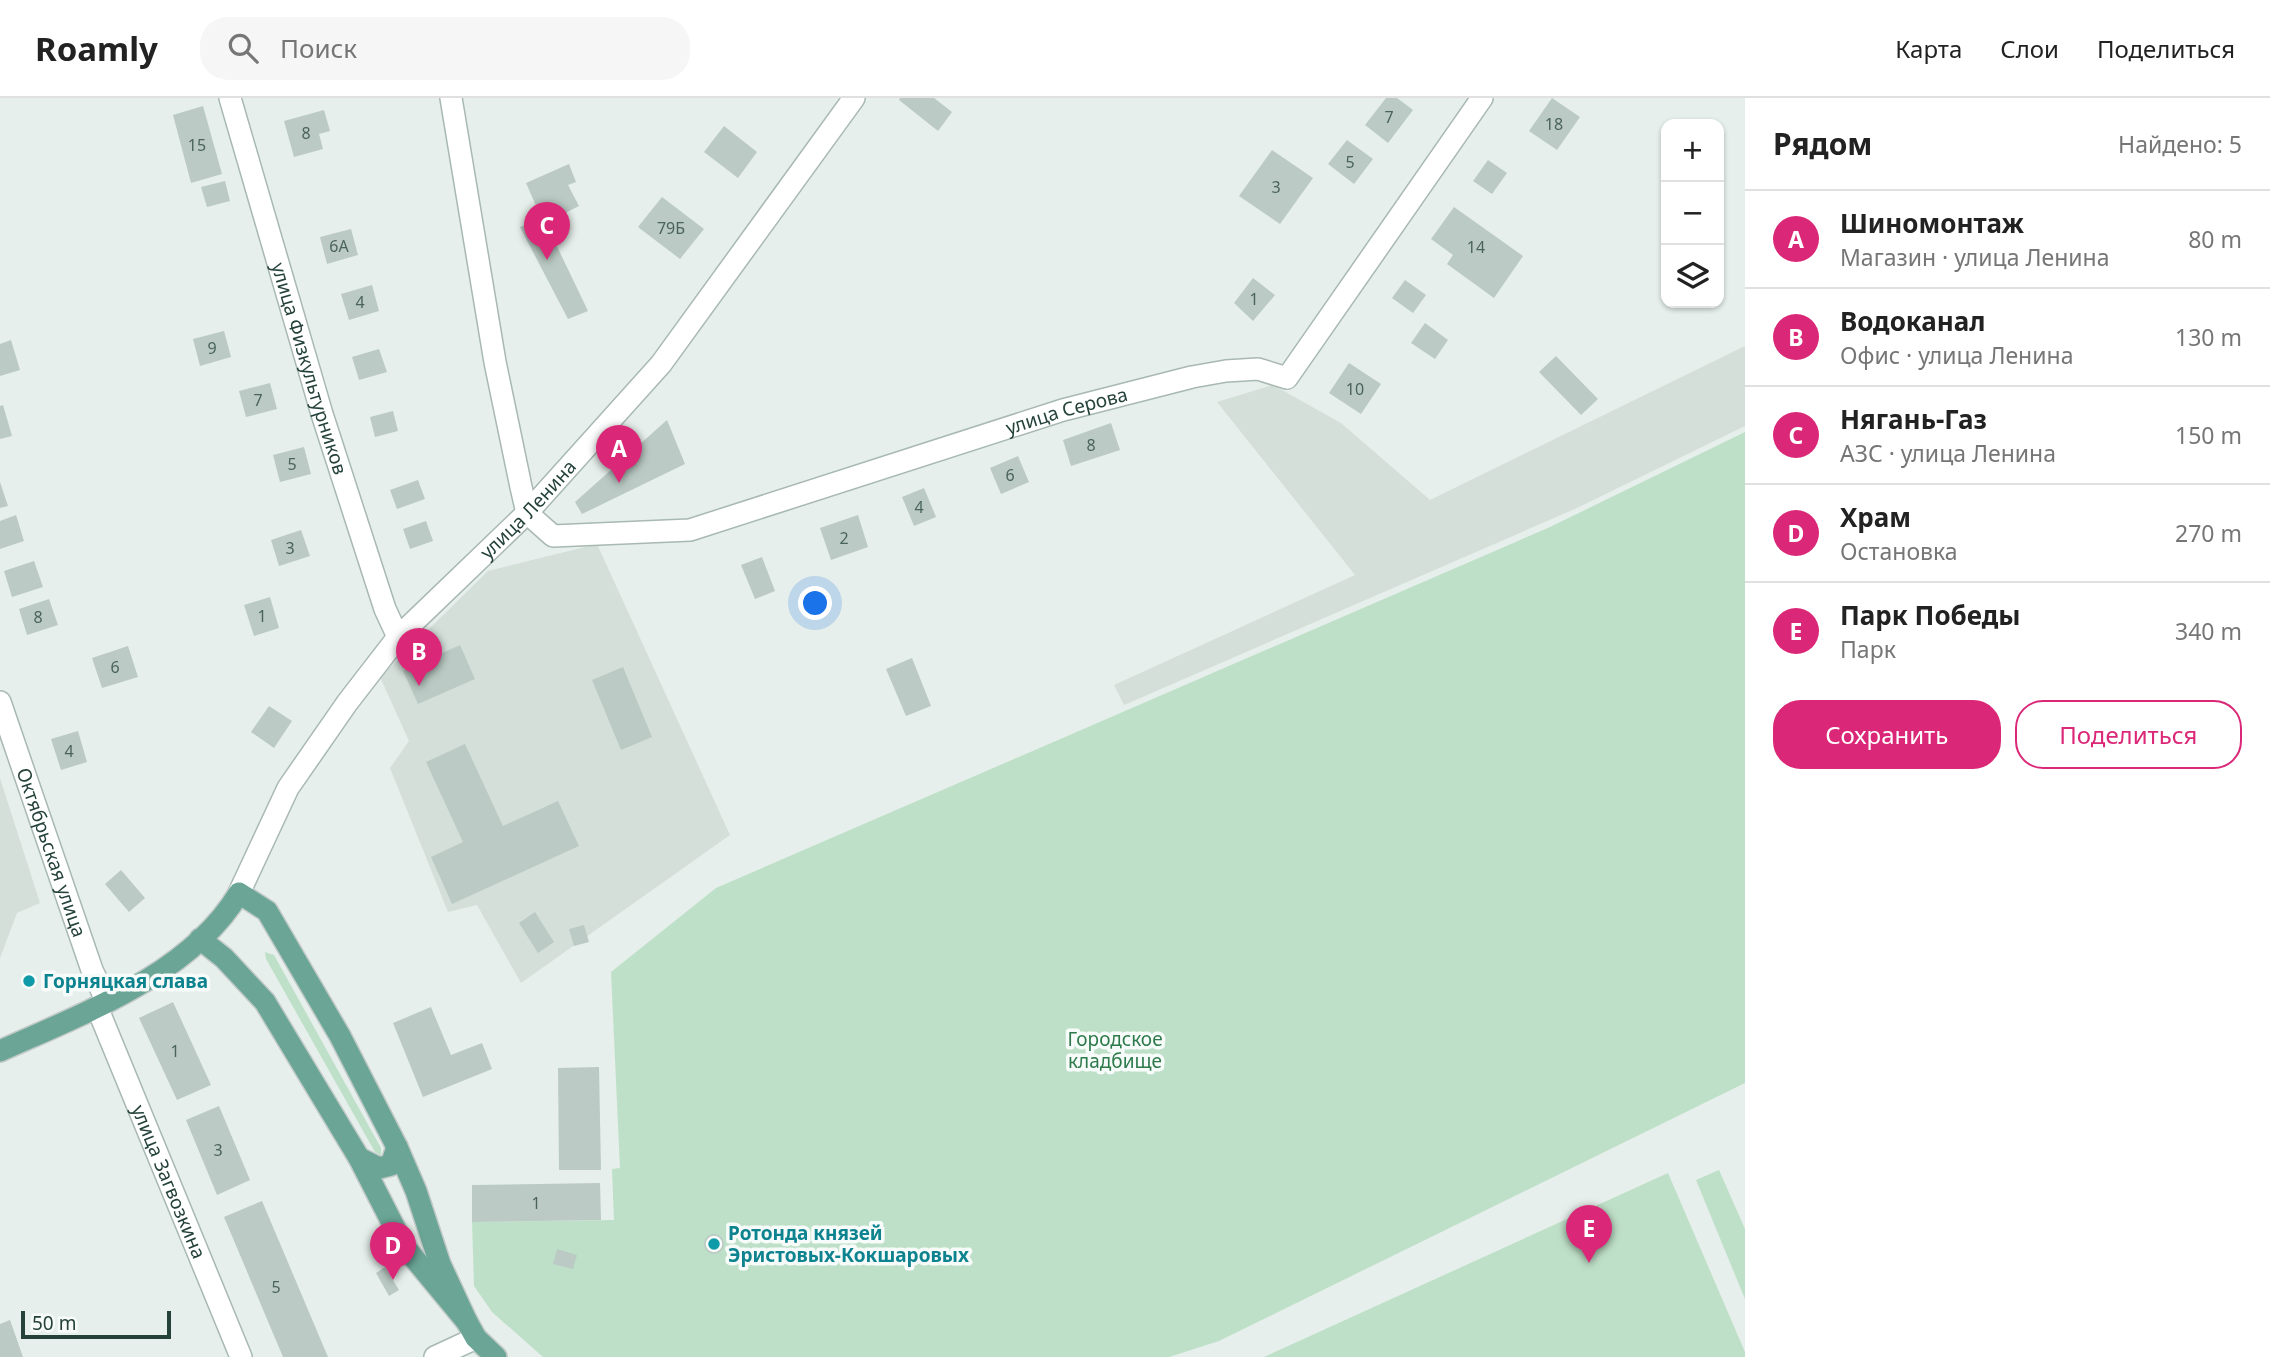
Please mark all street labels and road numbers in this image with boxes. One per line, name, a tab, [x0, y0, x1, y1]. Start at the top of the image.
street label: улица Физкультурников	[266, 260, 354, 478]
street label: улица Серова	[1002, 381, 1130, 441]
street label: улица Ленина	[474, 454, 582, 565]
street label: Октябрьская улица	[11, 764, 93, 940]
street label: улица Загвозкина	[126, 1101, 212, 1263]

